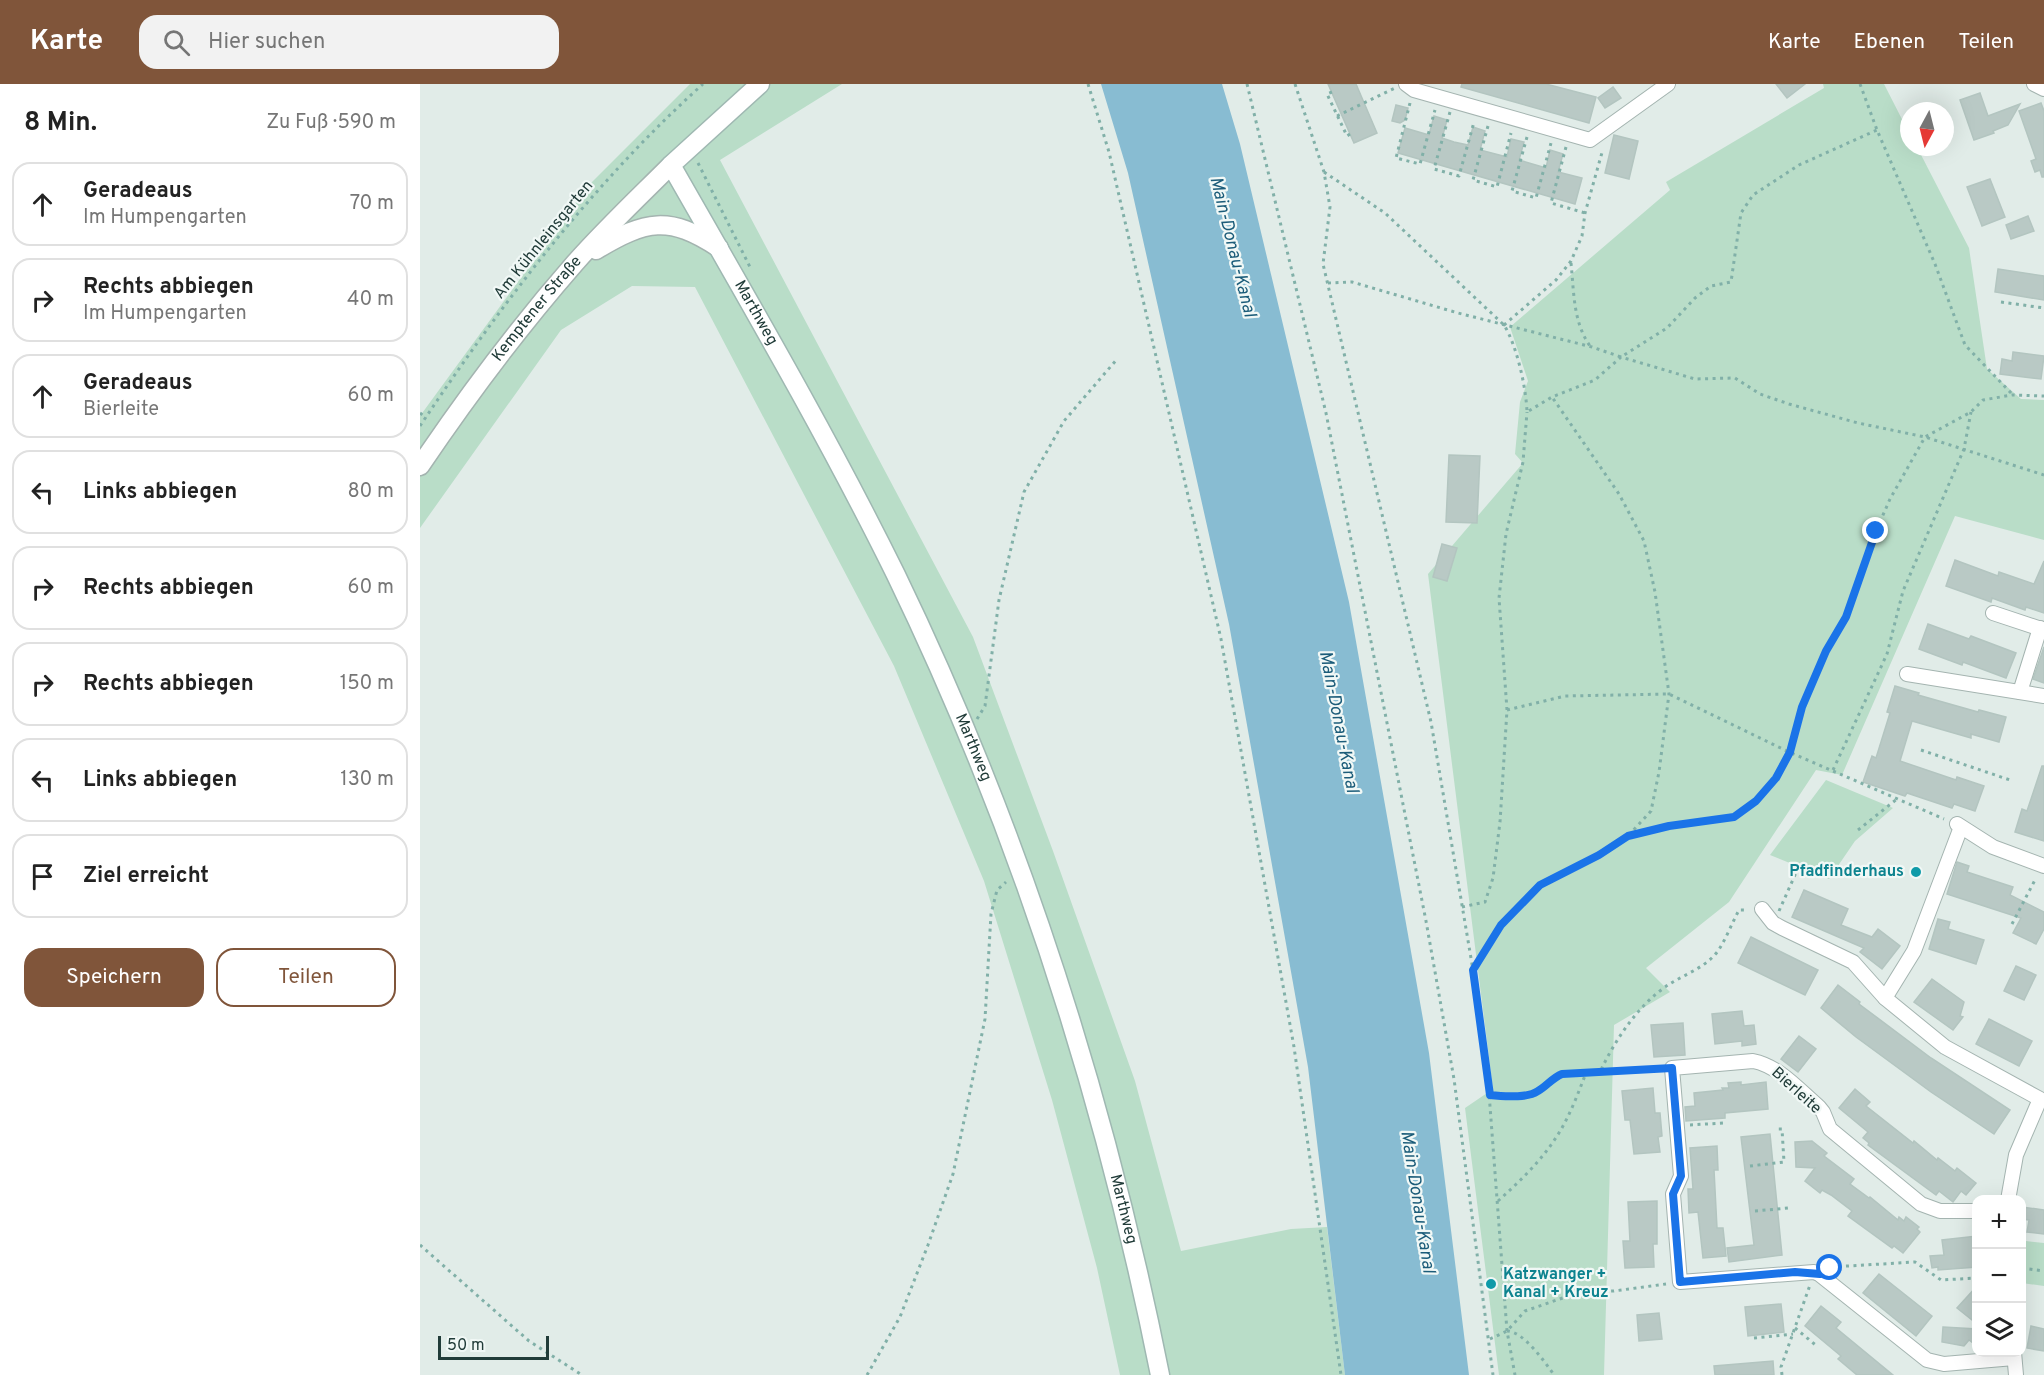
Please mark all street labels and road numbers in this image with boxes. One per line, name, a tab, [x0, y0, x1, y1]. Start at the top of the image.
street label: Am Kühnleinsgarten	[490, 177, 598, 303]
street label: Kemptener Straße	[488, 252, 586, 366]
street label: Marthweg	[729, 277, 782, 349]
street label: Marthweg	[950, 711, 996, 784]
street label: Bierleite	[1767, 1063, 1825, 1119]
street label: Marthweg	[1105, 1172, 1141, 1246]

